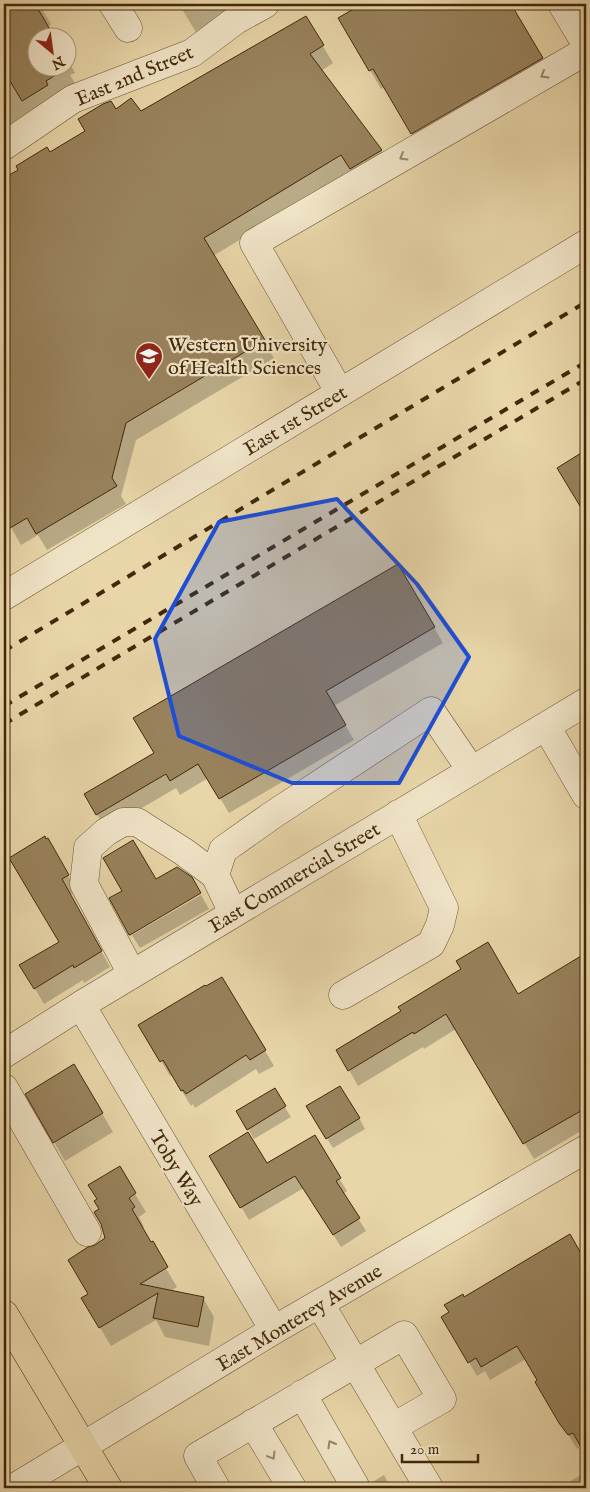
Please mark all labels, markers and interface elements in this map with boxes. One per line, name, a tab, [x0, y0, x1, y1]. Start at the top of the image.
north arrow	[28, 28, 78, 78]
street label: East 2nd Street	[72, 40, 197, 112]
text: N	[48, 51, 68, 73]
one-way arrow	[540, 69, 549, 79]
one-way arrow	[400, 150, 409, 160]
place label: Western University of Health Sciences	[168, 333, 327, 381]
school or university icon: Western University of Health Sciences	[134, 341, 164, 380]
street label: East 1st Street	[240, 381, 352, 462]
street label: East Commercial Street	[205, 817, 385, 939]
street label: Toby Way	[143, 1126, 208, 1212]
street label: East Monterey Avenue	[213, 1259, 387, 1378]
scale bar	[402, 1432, 479, 1464]
one-way arrow	[327, 1440, 337, 1449]
text: 20 m	[410, 1440, 440, 1459]
one-way arrow	[266, 1450, 276, 1459]

